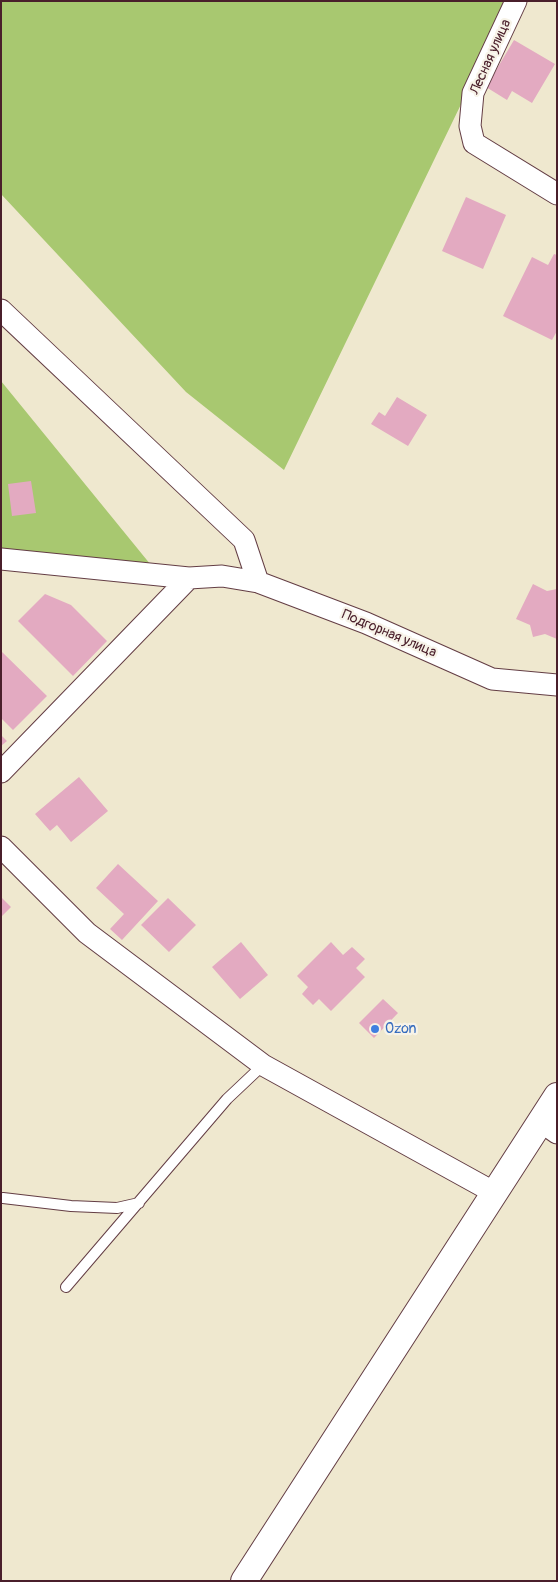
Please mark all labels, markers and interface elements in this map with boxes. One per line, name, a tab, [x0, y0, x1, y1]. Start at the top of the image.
street label: Лесная улица	[467, 17, 515, 97]
street label: Подгорная улица	[339, 606, 439, 662]
place label: Ozon	[385, 1021, 416, 1037]
marker: Ozon	[369, 1023, 381, 1035]

